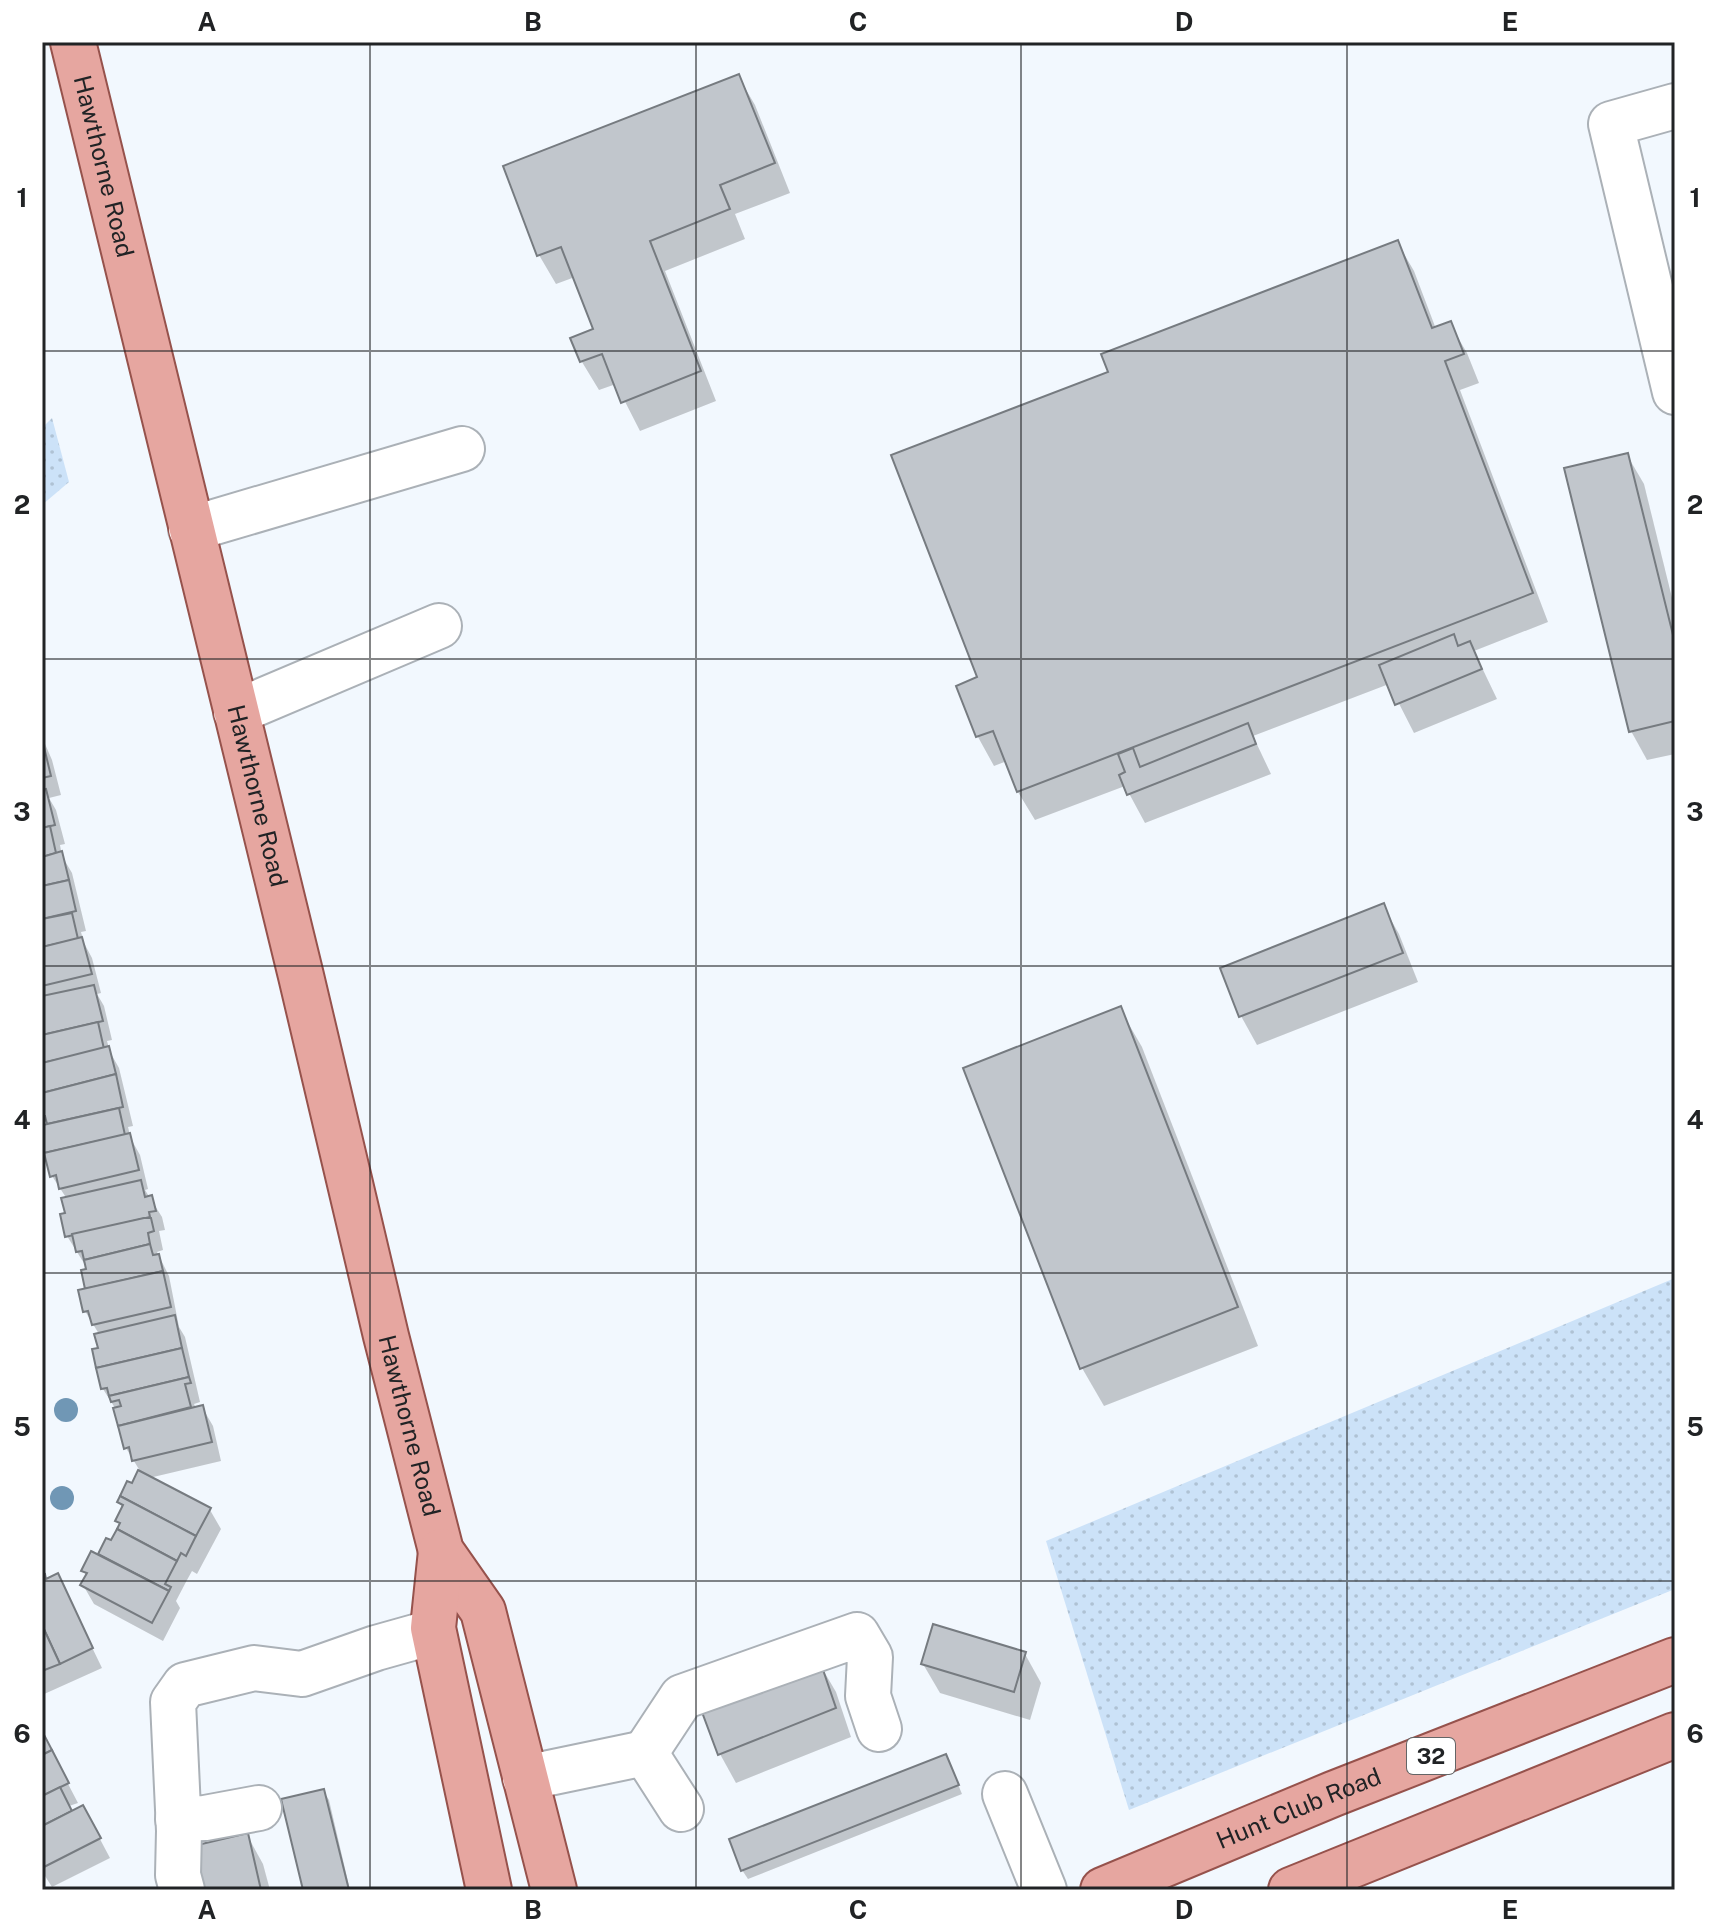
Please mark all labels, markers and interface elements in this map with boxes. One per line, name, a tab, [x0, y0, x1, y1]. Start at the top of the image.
text: A	[198, 6, 217, 37]
text: B	[524, 6, 542, 37]
text: C	[849, 6, 867, 37]
text: D	[1175, 6, 1193, 37]
text: E	[1502, 6, 1518, 37]
street label: Hawthorne Road	[69, 72, 140, 260]
text: 1	[16, 182, 28, 213]
text: 1	[1689, 182, 1701, 213]
text: 2	[14, 489, 30, 520]
text: 2	[1687, 489, 1703, 520]
street label: Hawthorne Road	[222, 702, 294, 889]
text: 3	[13, 796, 31, 827]
text: 3	[1686, 796, 1704, 827]
text: 4	[13, 1104, 31, 1135]
text: 4	[1686, 1104, 1704, 1135]
street label: Hawthorne Road	[373, 1332, 447, 1519]
text: 5	[13, 1411, 31, 1442]
text: 5	[1686, 1411, 1704, 1442]
text: 6	[13, 1718, 31, 1749]
text: 6	[1686, 1718, 1704, 1749]
road number: 32	[1407, 1738, 1455, 1774]
street label: Hunt Club Road	[1212, 1762, 1385, 1854]
text: A	[198, 1894, 217, 1925]
text: B	[524, 1894, 542, 1925]
text: C	[849, 1894, 867, 1925]
text: D	[1175, 1894, 1193, 1925]
text: E	[1502, 1894, 1518, 1925]

